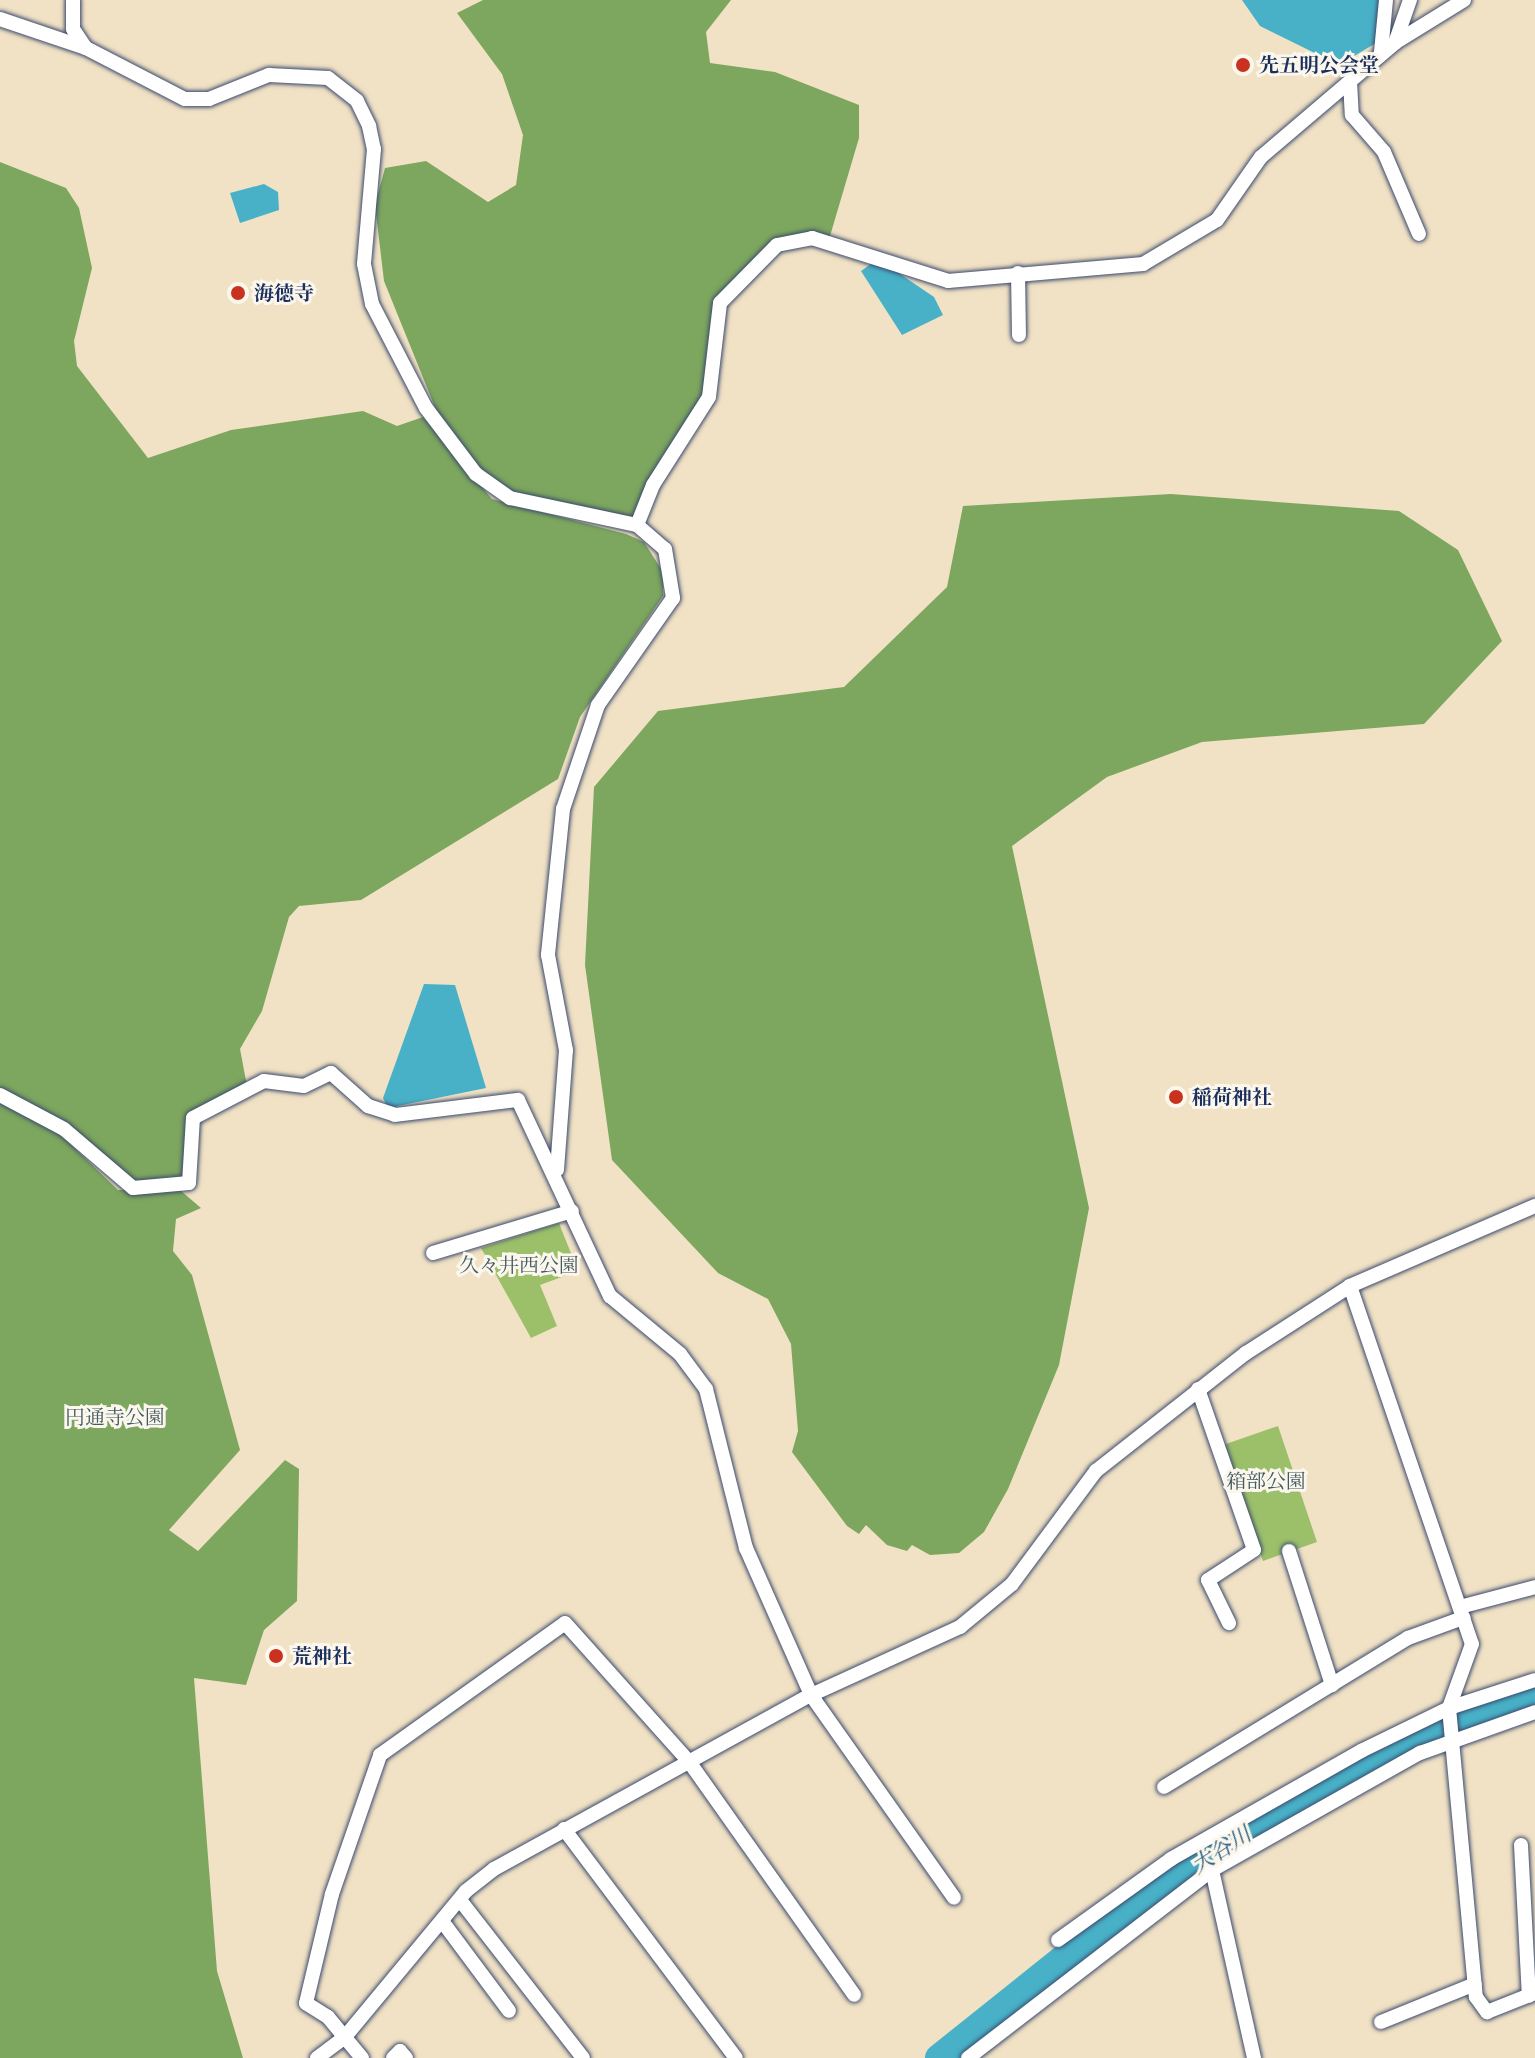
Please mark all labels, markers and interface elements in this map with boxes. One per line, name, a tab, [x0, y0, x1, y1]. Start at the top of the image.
place label: 先五明公会堂	[1259, 53, 1379, 77]
marker: 先五明公会堂	[1234, 56, 1252, 74]
place label: 海徳寺	[254, 281, 314, 305]
marker: 海徳寺	[229, 284, 247, 302]
place label: 稲荷神社	[1192, 1085, 1272, 1109]
marker: 稲荷神社	[1167, 1088, 1185, 1106]
park label: 久々井西公園	[459, 1253, 579, 1277]
park label: 円通寺公園	[65, 1405, 165, 1429]
park label: 箱部公園	[1226, 1469, 1306, 1493]
place label: 荒神社	[292, 1644, 352, 1668]
marker: 荒神社	[267, 1647, 285, 1665]
water label: 大谷川	[1186, 1821, 1256, 1879]

